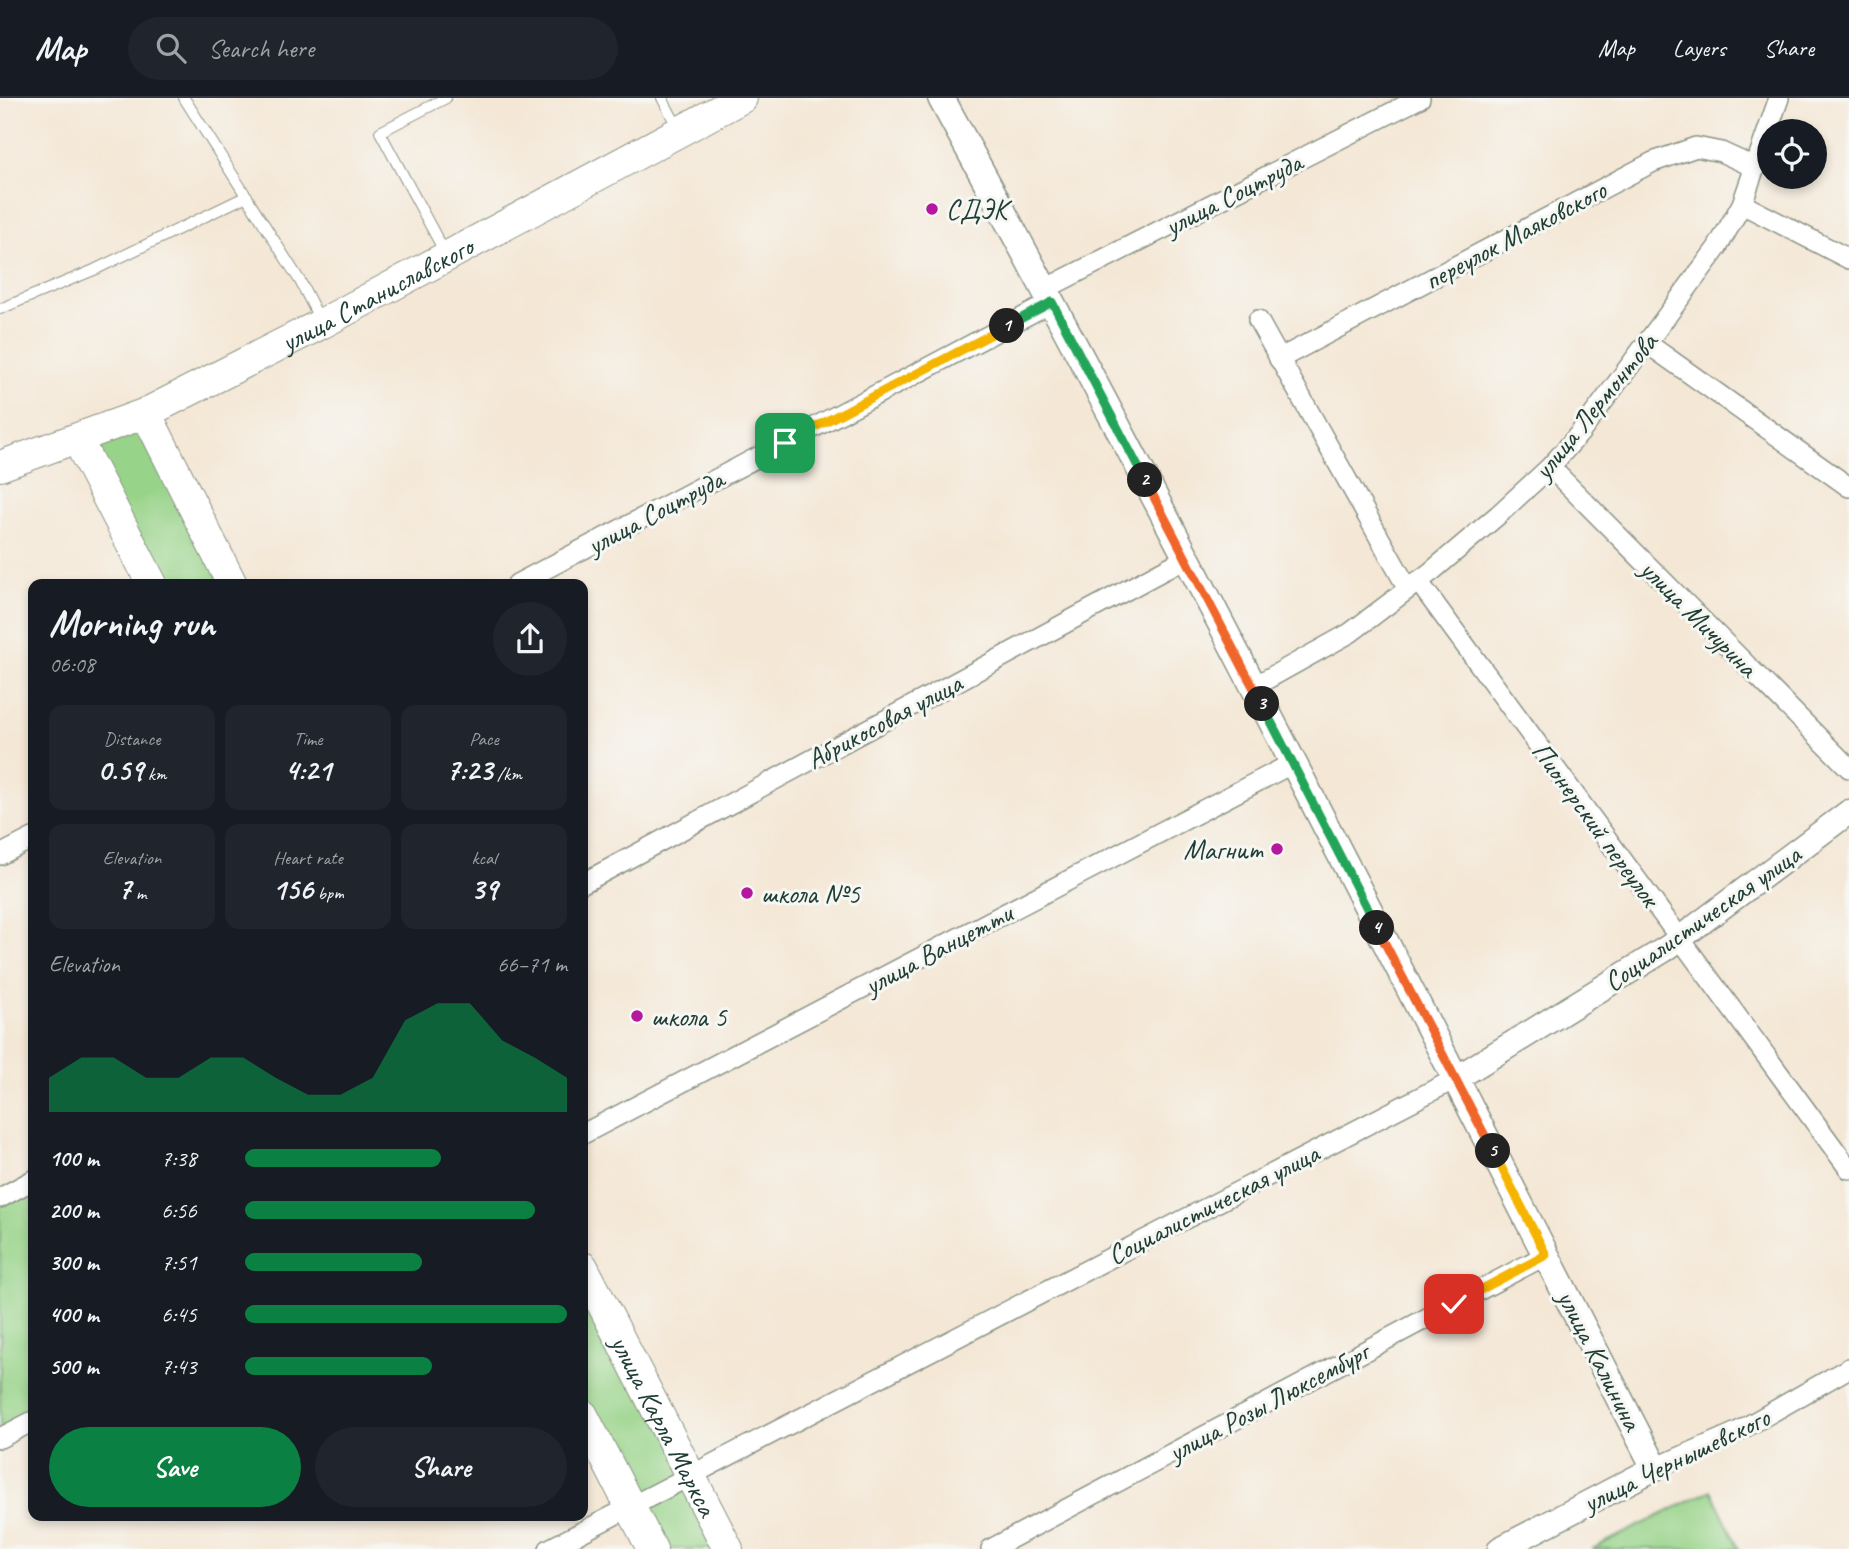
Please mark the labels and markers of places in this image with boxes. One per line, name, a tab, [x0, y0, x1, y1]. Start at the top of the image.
place label: СДЭК	[946, 192, 1013, 227]
marker: СДЭК	[924, 201, 940, 217]
pin: 1	[990, 308, 1024, 344]
pin	[755, 413, 815, 473]
pin: 2	[1128, 462, 1162, 498]
pin: 3	[1244, 686, 1280, 722]
place label: Магнит	[1183, 832, 1264, 867]
marker: Магнит	[1269, 841, 1285, 857]
place label: школа №5	[761, 876, 861, 911]
marker: школа №5	[739, 885, 755, 901]
pin: 4	[1360, 910, 1394, 946]
place label: школа 5	[651, 999, 728, 1034]
marker: школа 5	[629, 1008, 645, 1024]
pin: 5	[1476, 1134, 1510, 1168]
pin	[1424, 1274, 1484, 1334]

